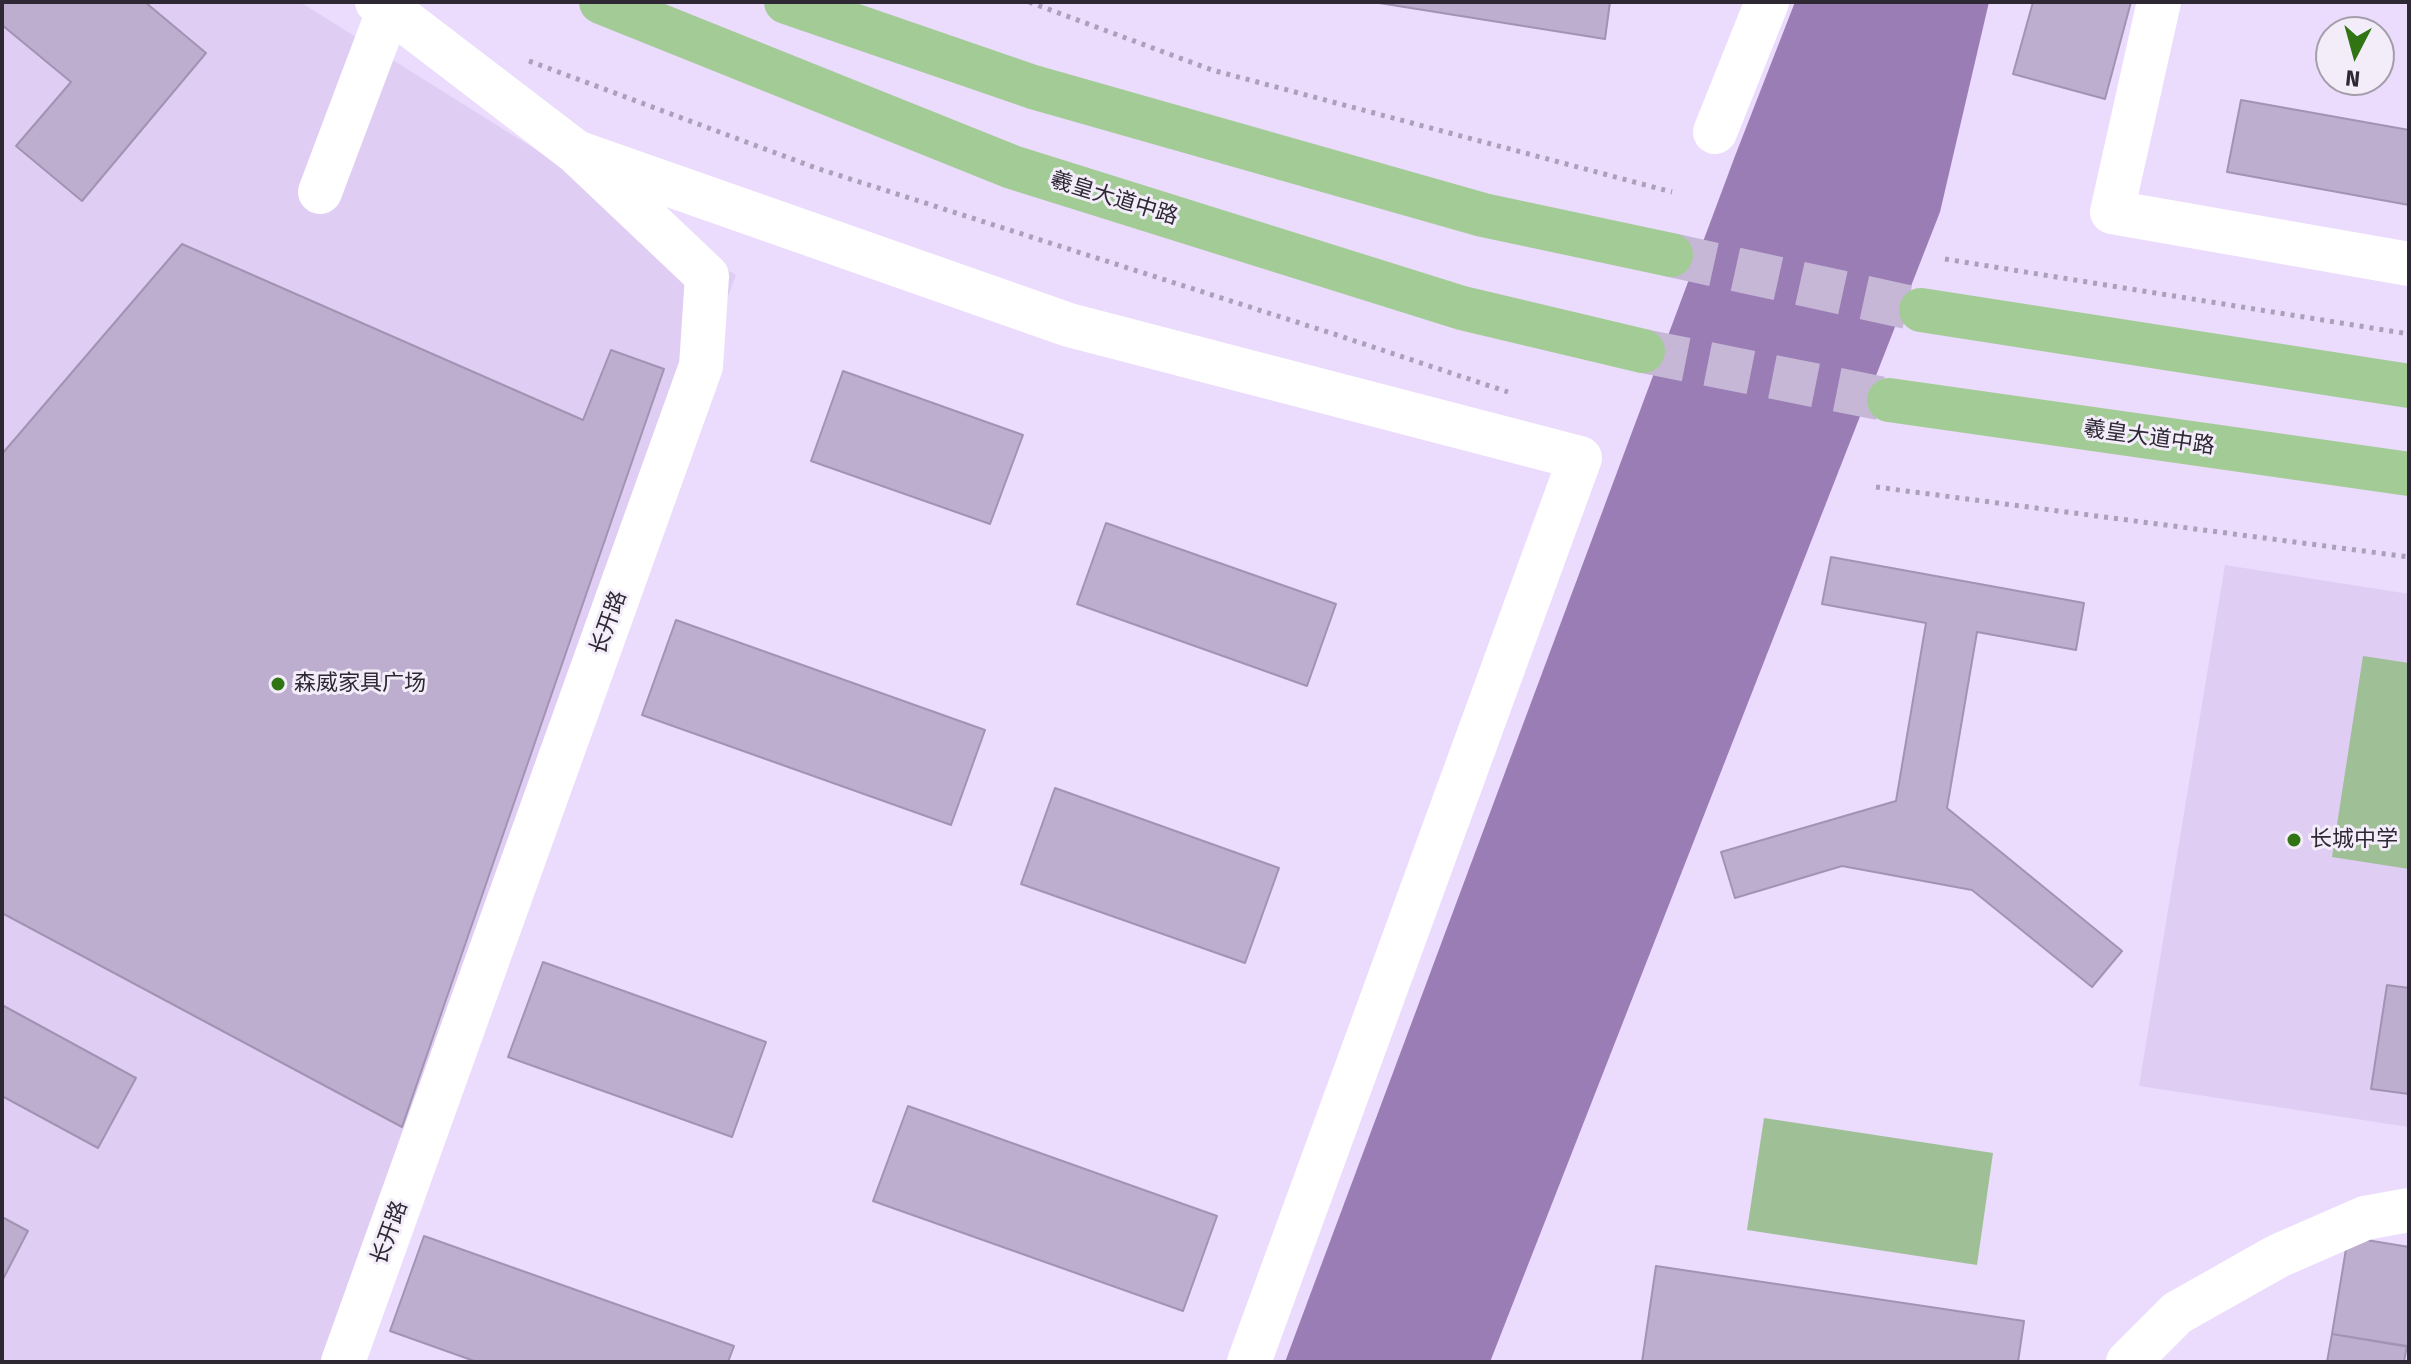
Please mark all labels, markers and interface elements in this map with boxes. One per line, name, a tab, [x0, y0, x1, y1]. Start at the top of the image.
north arrow	[2315, 16, 2395, 96]
text: N	[2344, 64, 2361, 93]
street label: 羲皇大道中路	[1047, 167, 1181, 231]
street label: 羲皇大道中路	[2082, 416, 2216, 460]
street label: 长开路	[585, 587, 633, 659]
place label: 森威家具广场	[294, 671, 426, 697]
marker: 森威家具广场	[269, 675, 287, 693]
place label: 长城中学	[2310, 827, 2398, 853]
marker: 长城中学	[2285, 831, 2303, 849]
street label: 长开路	[366, 1197, 414, 1269]

